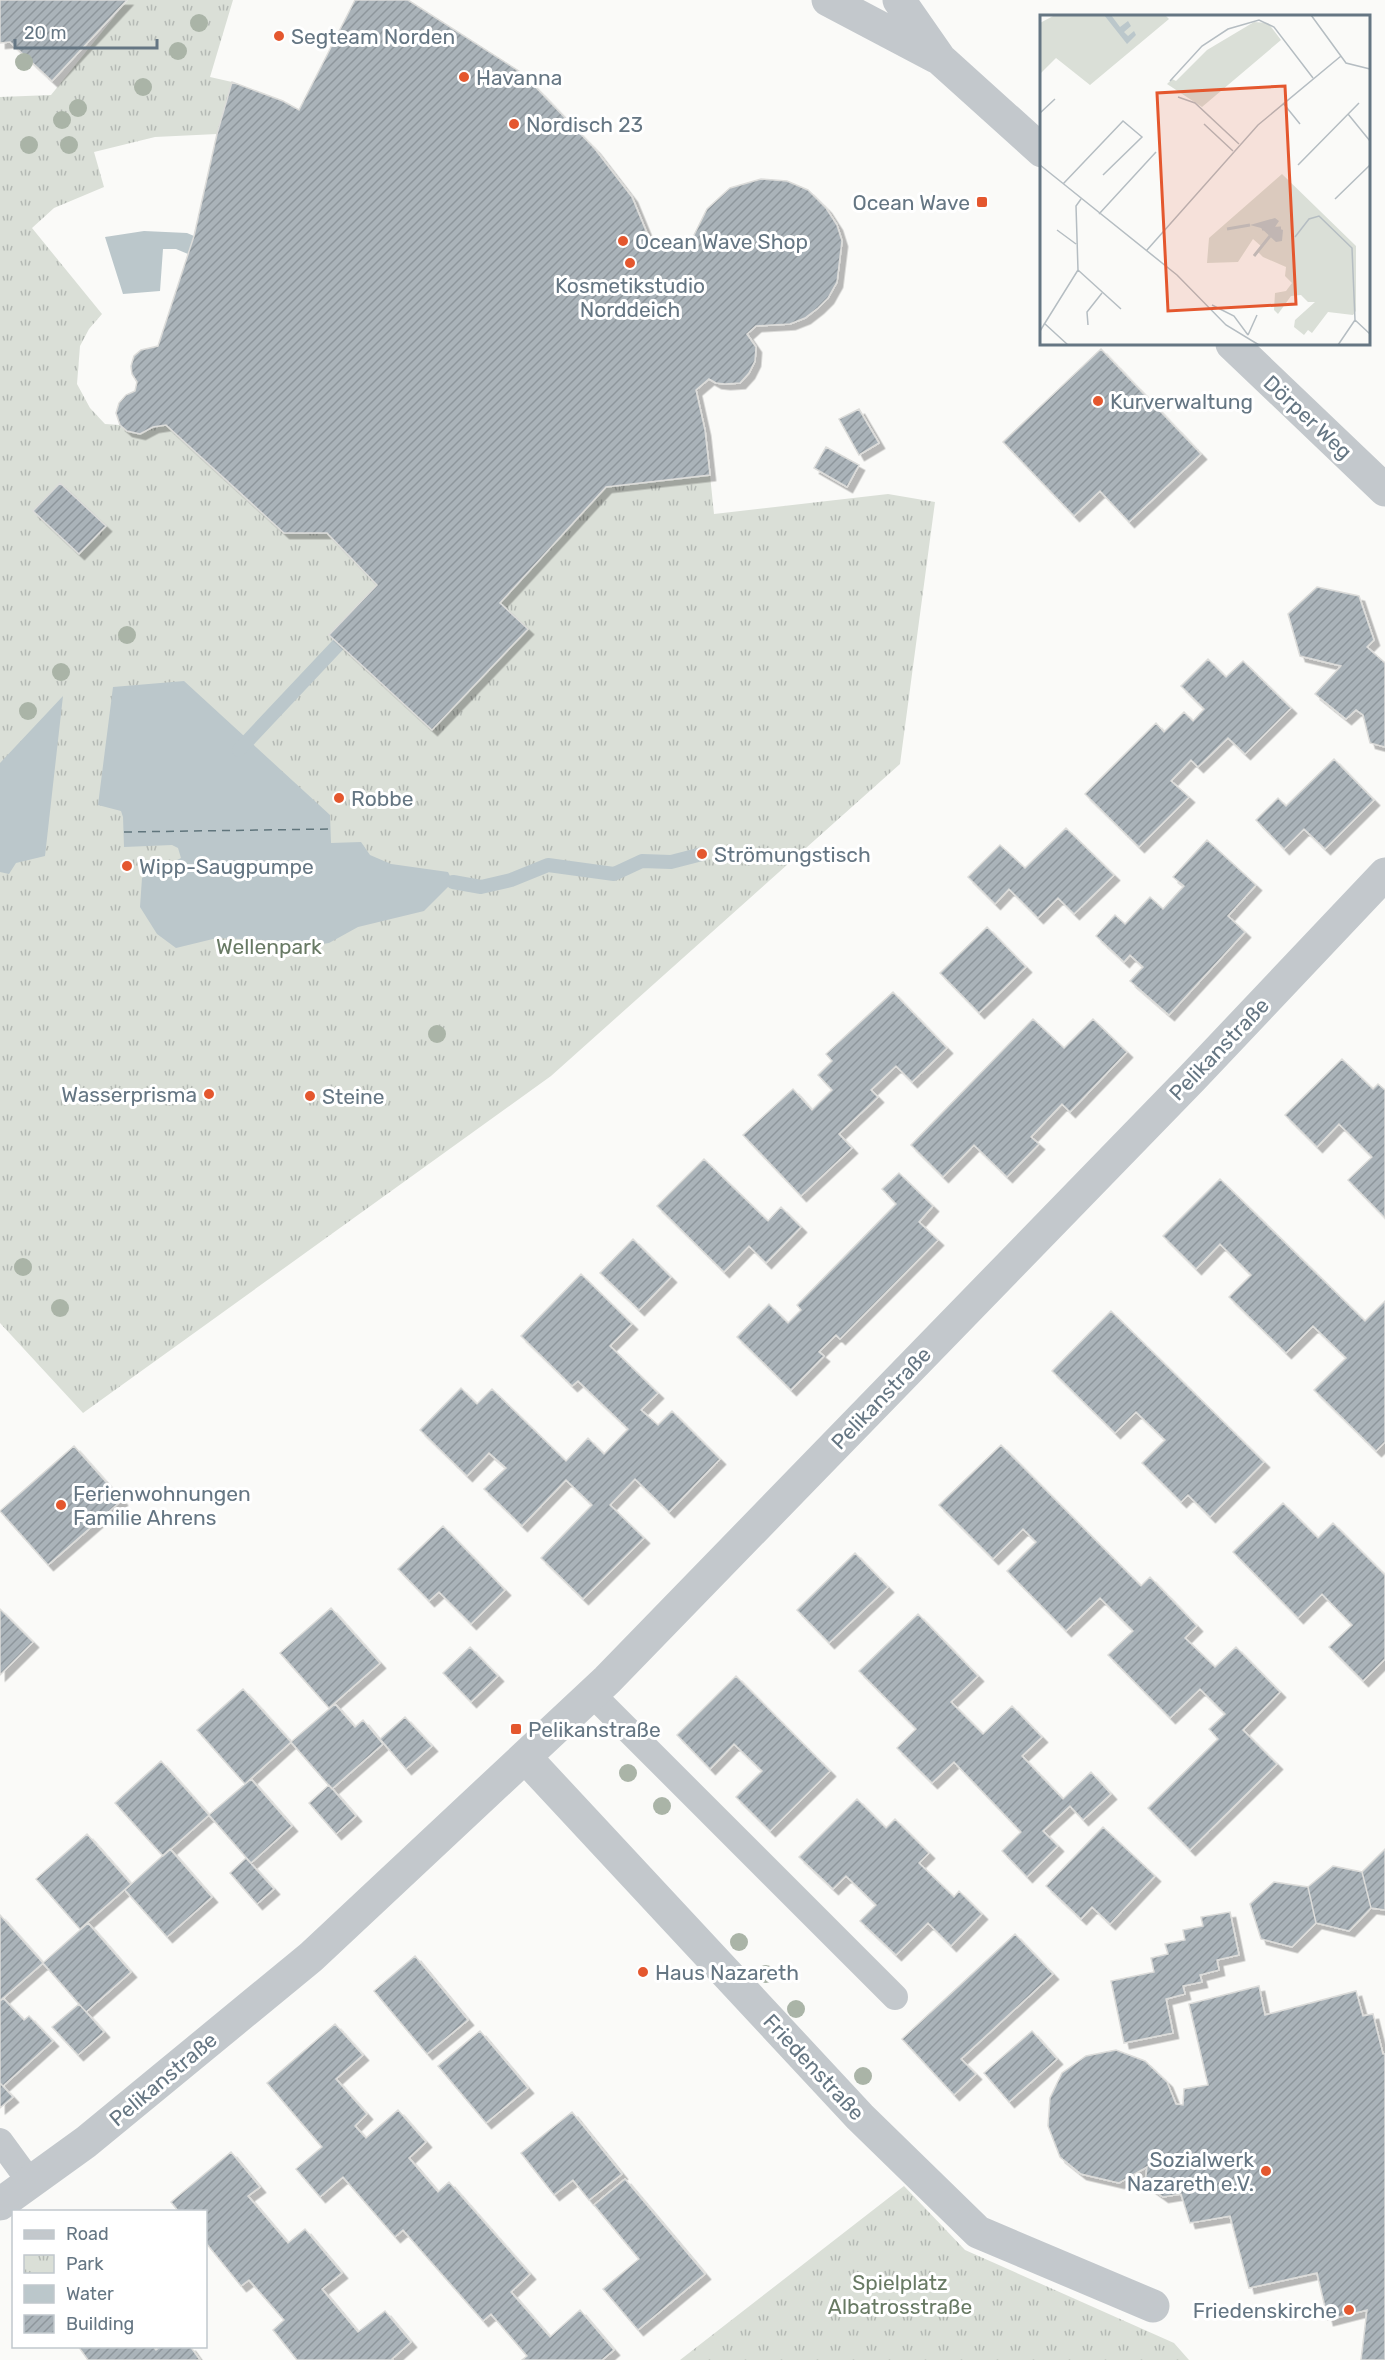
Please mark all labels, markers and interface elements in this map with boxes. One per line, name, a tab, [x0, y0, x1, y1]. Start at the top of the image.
scale bar	[15, 12, 158, 50]
inset map	[1040, 15, 1370, 345]
text: 20 m	[24, 22, 66, 44]
place label: Segteam Norden	[291, 24, 455, 49]
marker: Segteam Norden	[272, 29, 286, 43]
place label: Havanna	[476, 65, 562, 90]
marker: Havanna	[457, 70, 471, 84]
place label: Nordisch 23	[526, 112, 643, 137]
marker: Nordisch 23	[507, 117, 521, 131]
place label: Ocean Wave	[853, 190, 970, 215]
marker: Ocean Wave	[975, 195, 989, 209]
place label: Ocean Wave Shop	[635, 229, 808, 254]
marker: Ocean Wave Shop	[616, 234, 630, 248]
marker: Kosmetikstudio Norddeich	[623, 256, 637, 270]
place label: Kosmetikstudio Norddeich	[555, 273, 705, 322]
street label: Dörper Weg	[1259, 370, 1357, 464]
place label: Kurverwaltung	[1110, 389, 1253, 414]
marker: Kurverwaltung	[1091, 394, 1105, 408]
place label: Robbe	[351, 786, 413, 811]
marker: Robbe	[332, 791, 346, 805]
place label: Strömungstisch	[714, 842, 871, 867]
marker: Strömungstisch	[695, 847, 709, 861]
place label: Wipp-Saugpumpe	[139, 854, 314, 879]
marker: Wipp-Saugpumpe	[120, 859, 134, 873]
park label: Wellenpark	[216, 934, 322, 959]
street label: Pelikanstraße	[1164, 993, 1274, 1105]
place label: Wasserprisma	[61, 1082, 197, 1107]
place label: Steine	[322, 1084, 385, 1109]
marker: Wasserprisma	[202, 1087, 216, 1101]
marker: Steine	[303, 1089, 317, 1103]
street label: Pelikanstraße	[826, 1342, 936, 1454]
place label: Ferienwohnungen Familie Ahrens	[73, 1481, 251, 1530]
marker: Ferienwohnungen Familie Ahrens	[54, 1498, 68, 1512]
place label: Pelikanstraße	[528, 1717, 661, 1742]
marker: Pelikanstraße	[509, 1722, 523, 1736]
place label: Haus Nazareth	[655, 1960, 799, 1985]
marker: Haus Nazareth	[636, 1965, 650, 1979]
street label: Friedenstraße	[758, 2009, 870, 2125]
street label: Pelikanstraße	[104, 2027, 222, 2131]
place label: Sozialwerk Nazareth e.V.	[1127, 2147, 1254, 2196]
marker: Sozialwerk Nazareth e.V.	[1259, 2164, 1273, 2178]
legend	[12, 2210, 207, 2348]
text: Road	[66, 2223, 109, 2245]
text: Park	[66, 2253, 104, 2275]
park label: Spielplatz Albatrosstraße	[828, 2270, 972, 2319]
text: Water	[66, 2283, 114, 2305]
place label: Friedenskirche	[1193, 2298, 1337, 2323]
marker: Friedenskirche	[1342, 2303, 1356, 2317]
text: Building	[66, 2313, 134, 2335]

